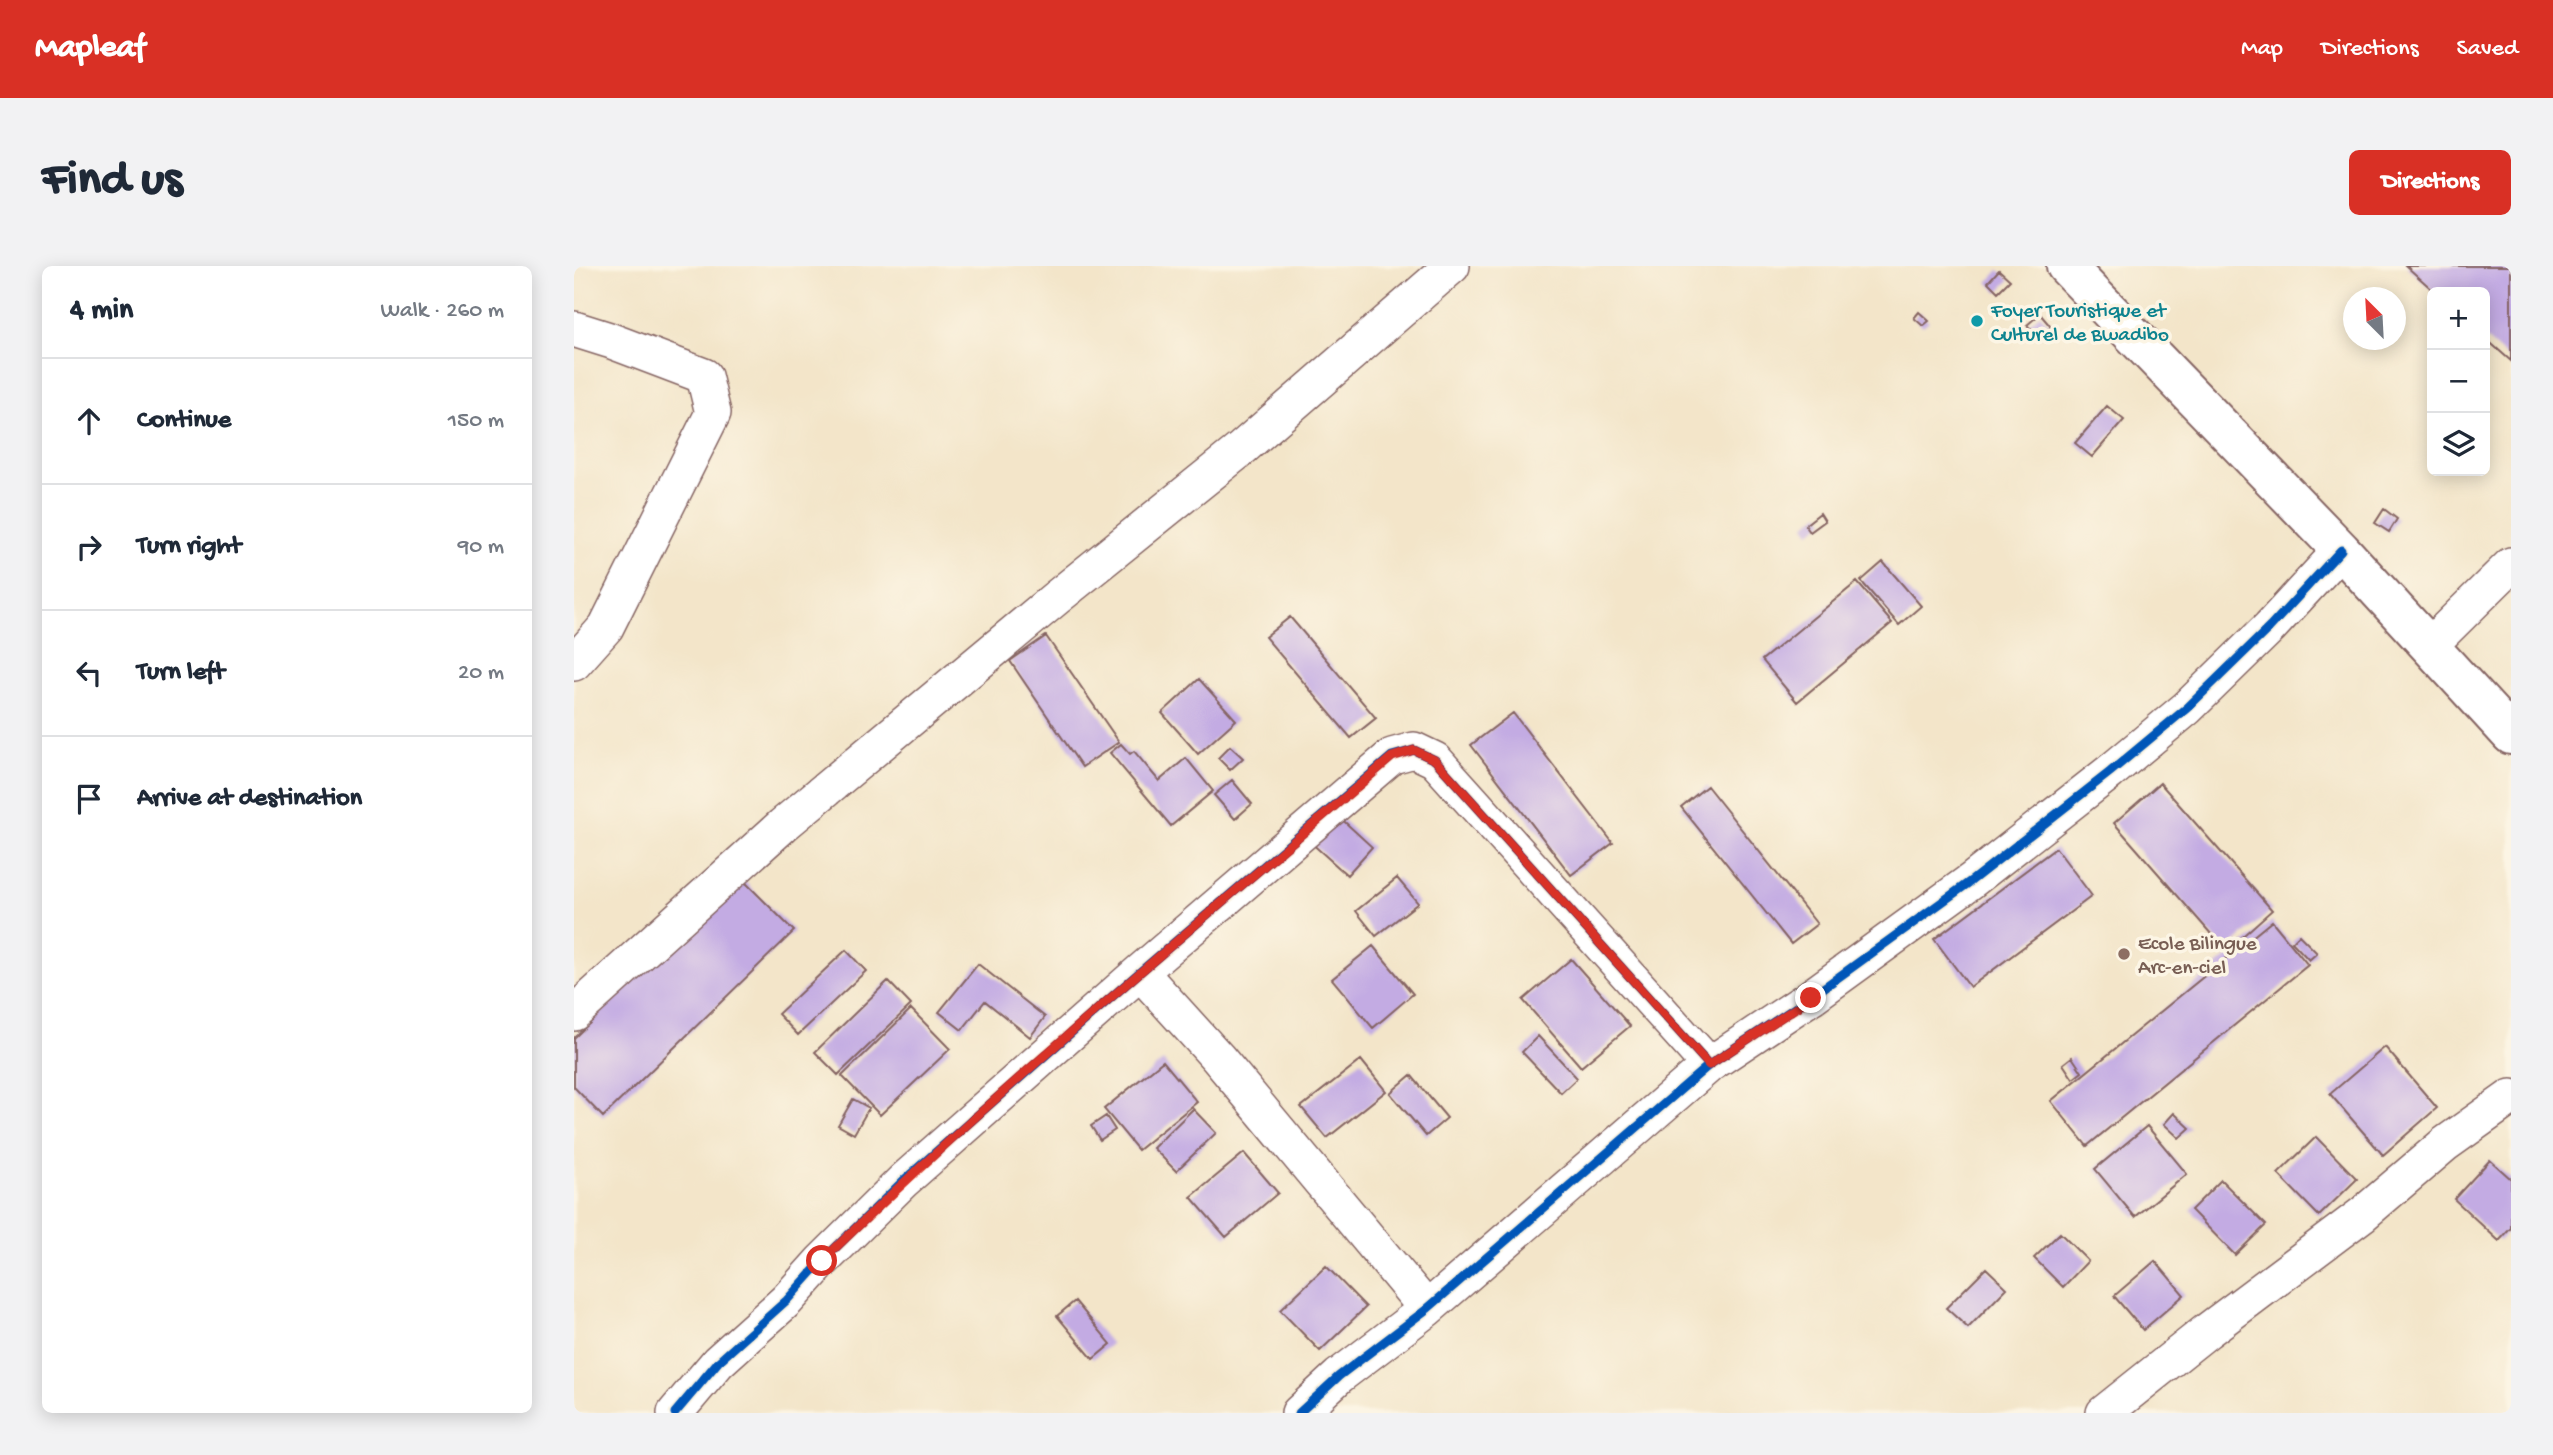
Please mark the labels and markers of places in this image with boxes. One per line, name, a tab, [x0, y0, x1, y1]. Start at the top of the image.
place label: Foyer Touristique et Culturel de Bwadibo	[1990, 300, 2169, 349]
marker: Foyer Touristique et Culturel de Bwadibo	[1969, 313, 1985, 329]
place label: Ecole Bilingue Arc-en-ciel	[2138, 933, 2258, 982]
marker: Ecole Bilingue Arc-en-ciel	[2116, 946, 2132, 962]

